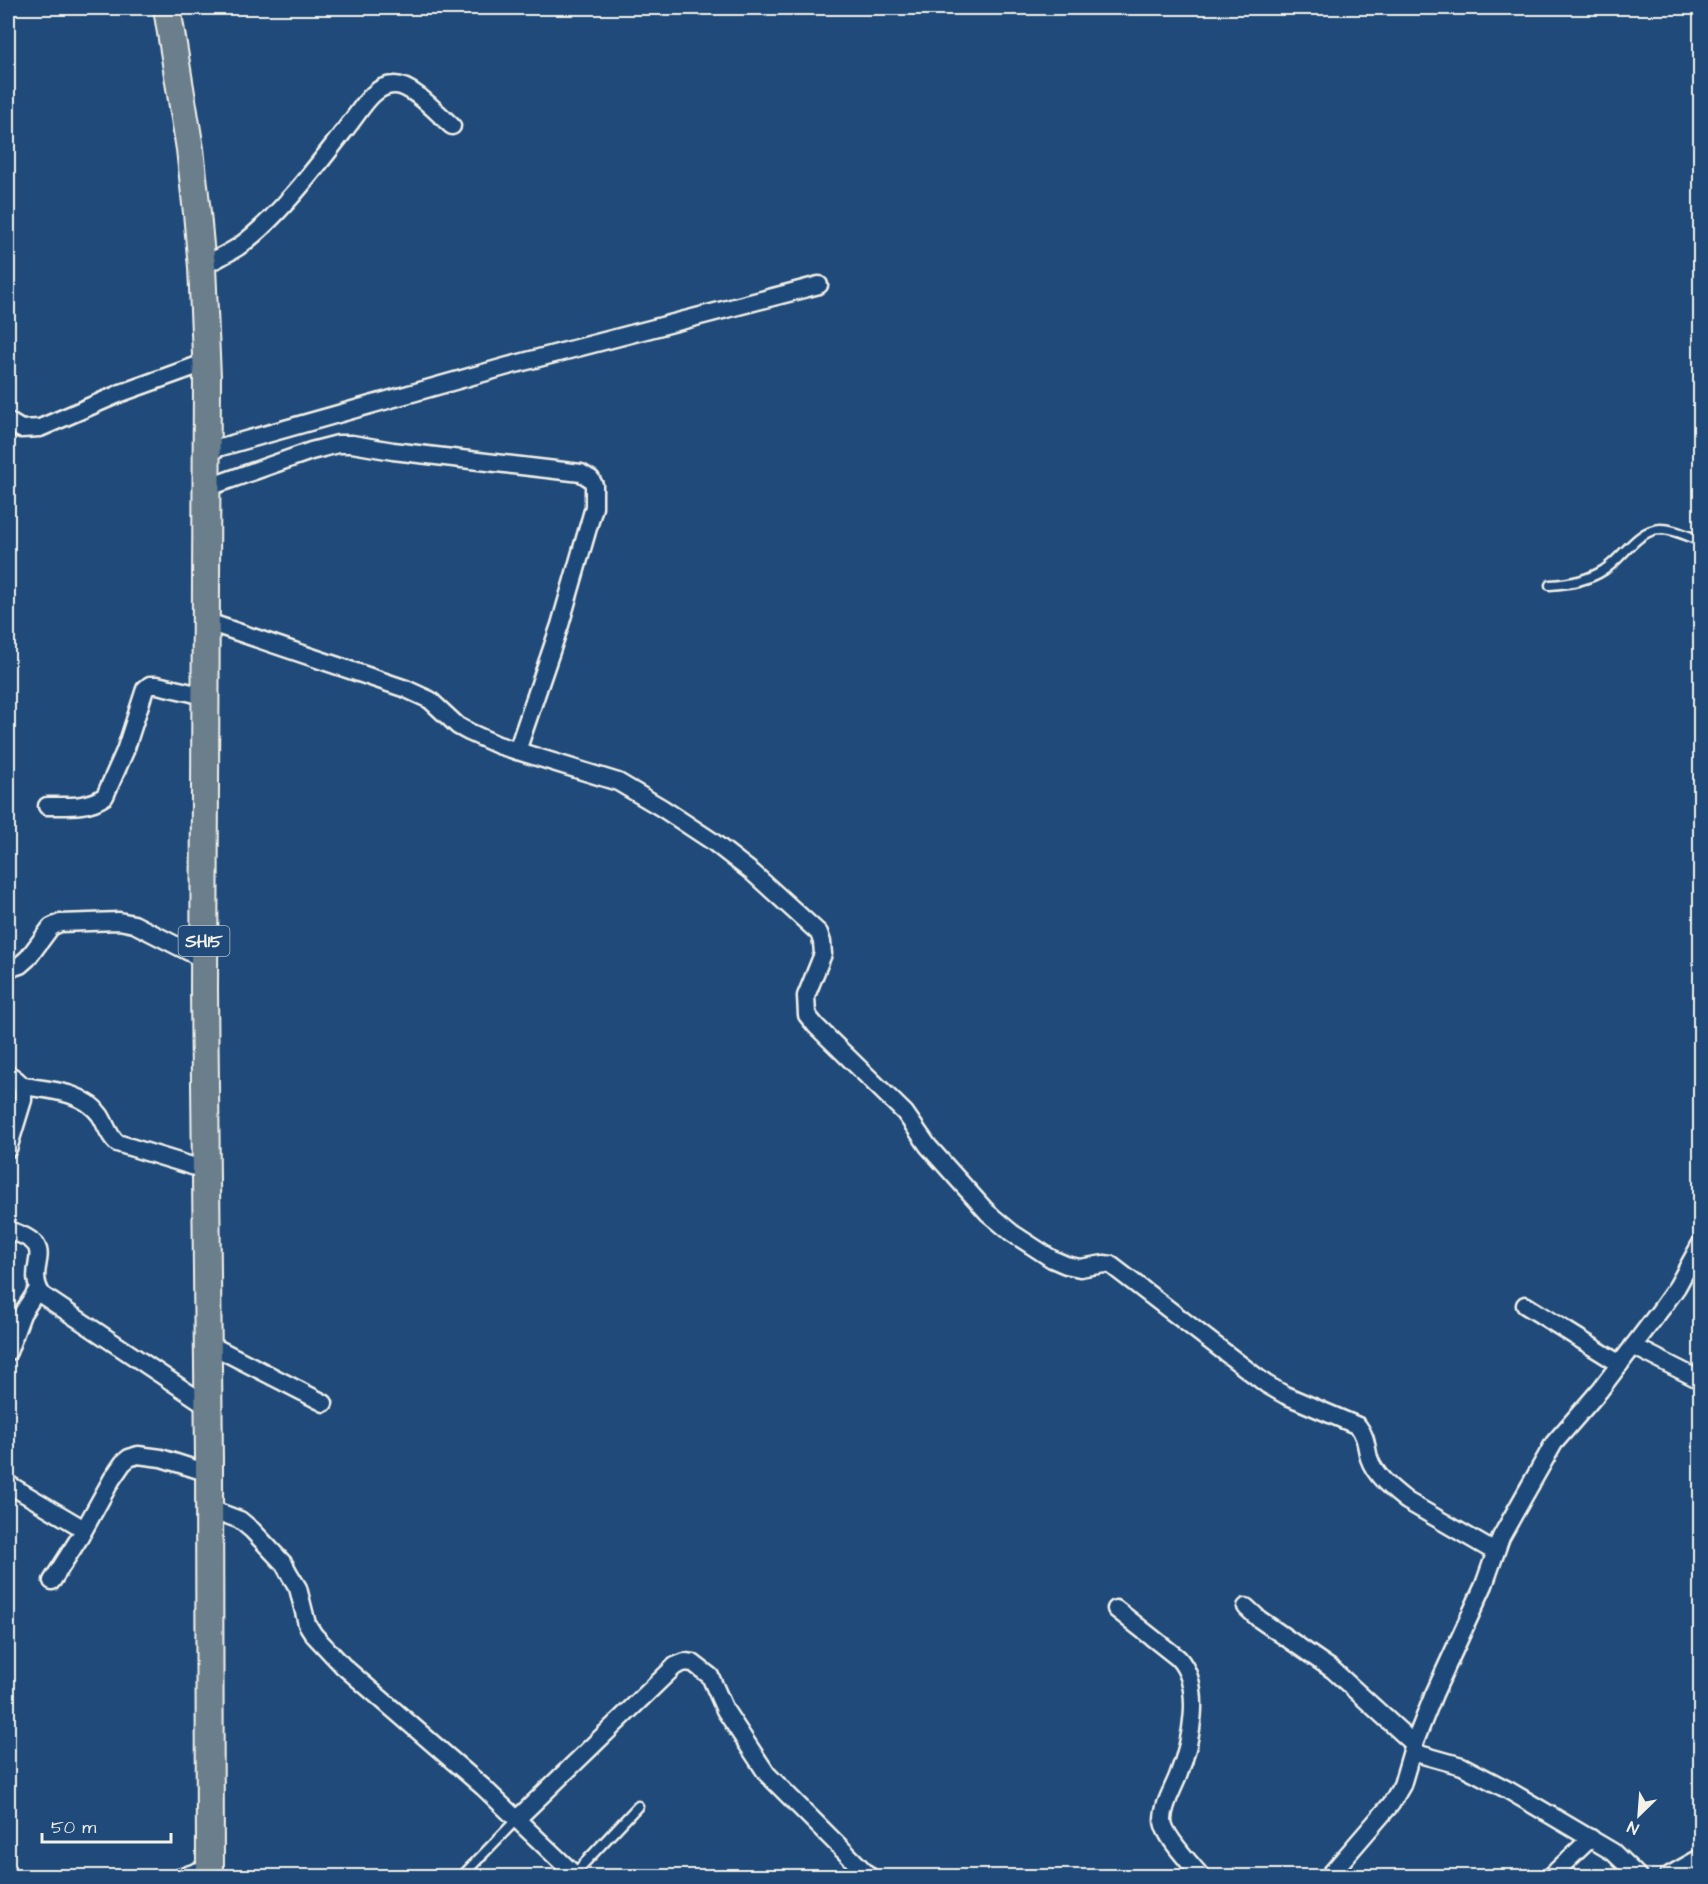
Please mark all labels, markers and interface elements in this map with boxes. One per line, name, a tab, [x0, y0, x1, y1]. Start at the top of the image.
road number: SH15	[178, 926, 230, 956]
north arrow	[1609, 1785, 1669, 1845]
scale bar	[42, 1806, 171, 1844]
text: 50 m	[51, 1815, 96, 1840]
text: N	[1624, 1816, 1642, 1840]

